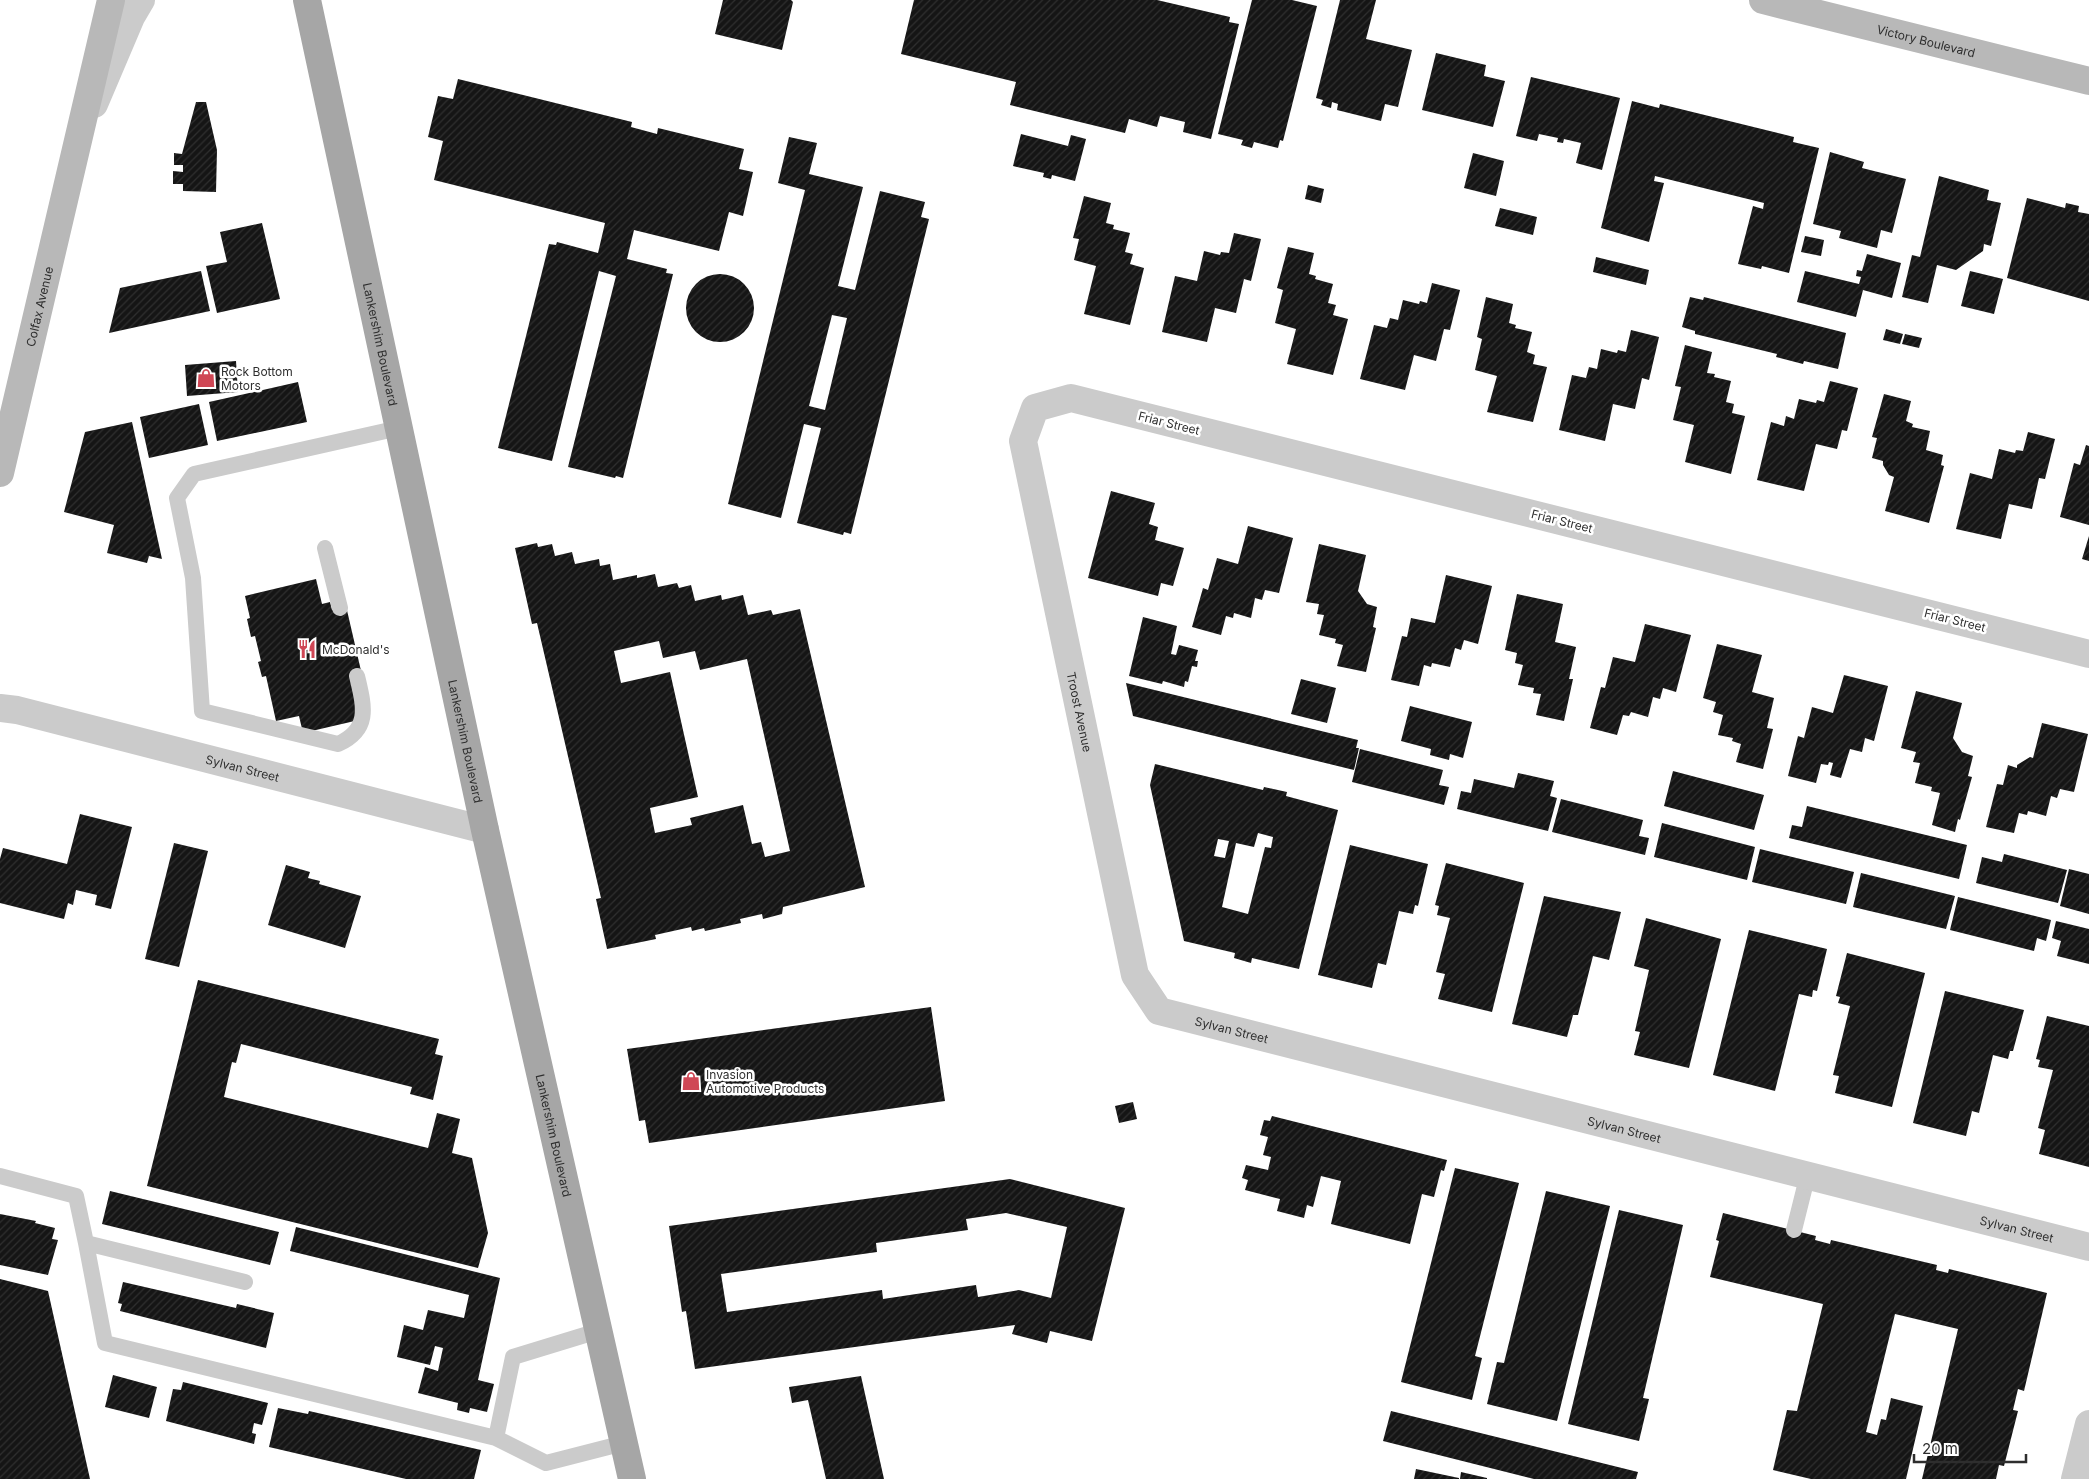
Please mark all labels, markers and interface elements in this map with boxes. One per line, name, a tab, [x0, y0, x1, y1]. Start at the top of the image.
street label: Victory Boulevard	[1875, 21, 1977, 60]
street label: Colfax Avenue	[22, 265, 56, 348]
street label: Lankershim Boulevard	[360, 281, 401, 407]
place label: Rock Bottom Motors	[221, 364, 293, 393]
shop icon: Rock Bottom Motors	[195, 367, 217, 389]
street label: Friar Street	[1137, 408, 1201, 438]
street label: Friar Street	[1530, 506, 1594, 536]
street label: Friar Street	[1923, 605, 1987, 635]
restaurant icon: McDonald's	[296, 638, 318, 660]
place label: McDonald's	[322, 642, 390, 657]
street label: Troost Avenue	[1064, 670, 1096, 753]
street label: Lankershim Boulevard	[445, 678, 486, 804]
street label: Sylvan Street	[204, 751, 281, 784]
street label: Sylvan Street	[1193, 1013, 1270, 1046]
place label: Invasion Automotive Products	[706, 1067, 824, 1096]
shop icon: Invasion Automotive Products	[680, 1070, 702, 1092]
street label: Lankershim Boulevard	[533, 1072, 575, 1198]
street label: Sylvan Street	[1586, 1113, 1663, 1146]
street label: Sylvan Street	[1978, 1212, 2055, 1245]
scale bar	[1914, 1432, 2026, 1464]
text: 20 m	[1922, 1439, 1958, 1458]

